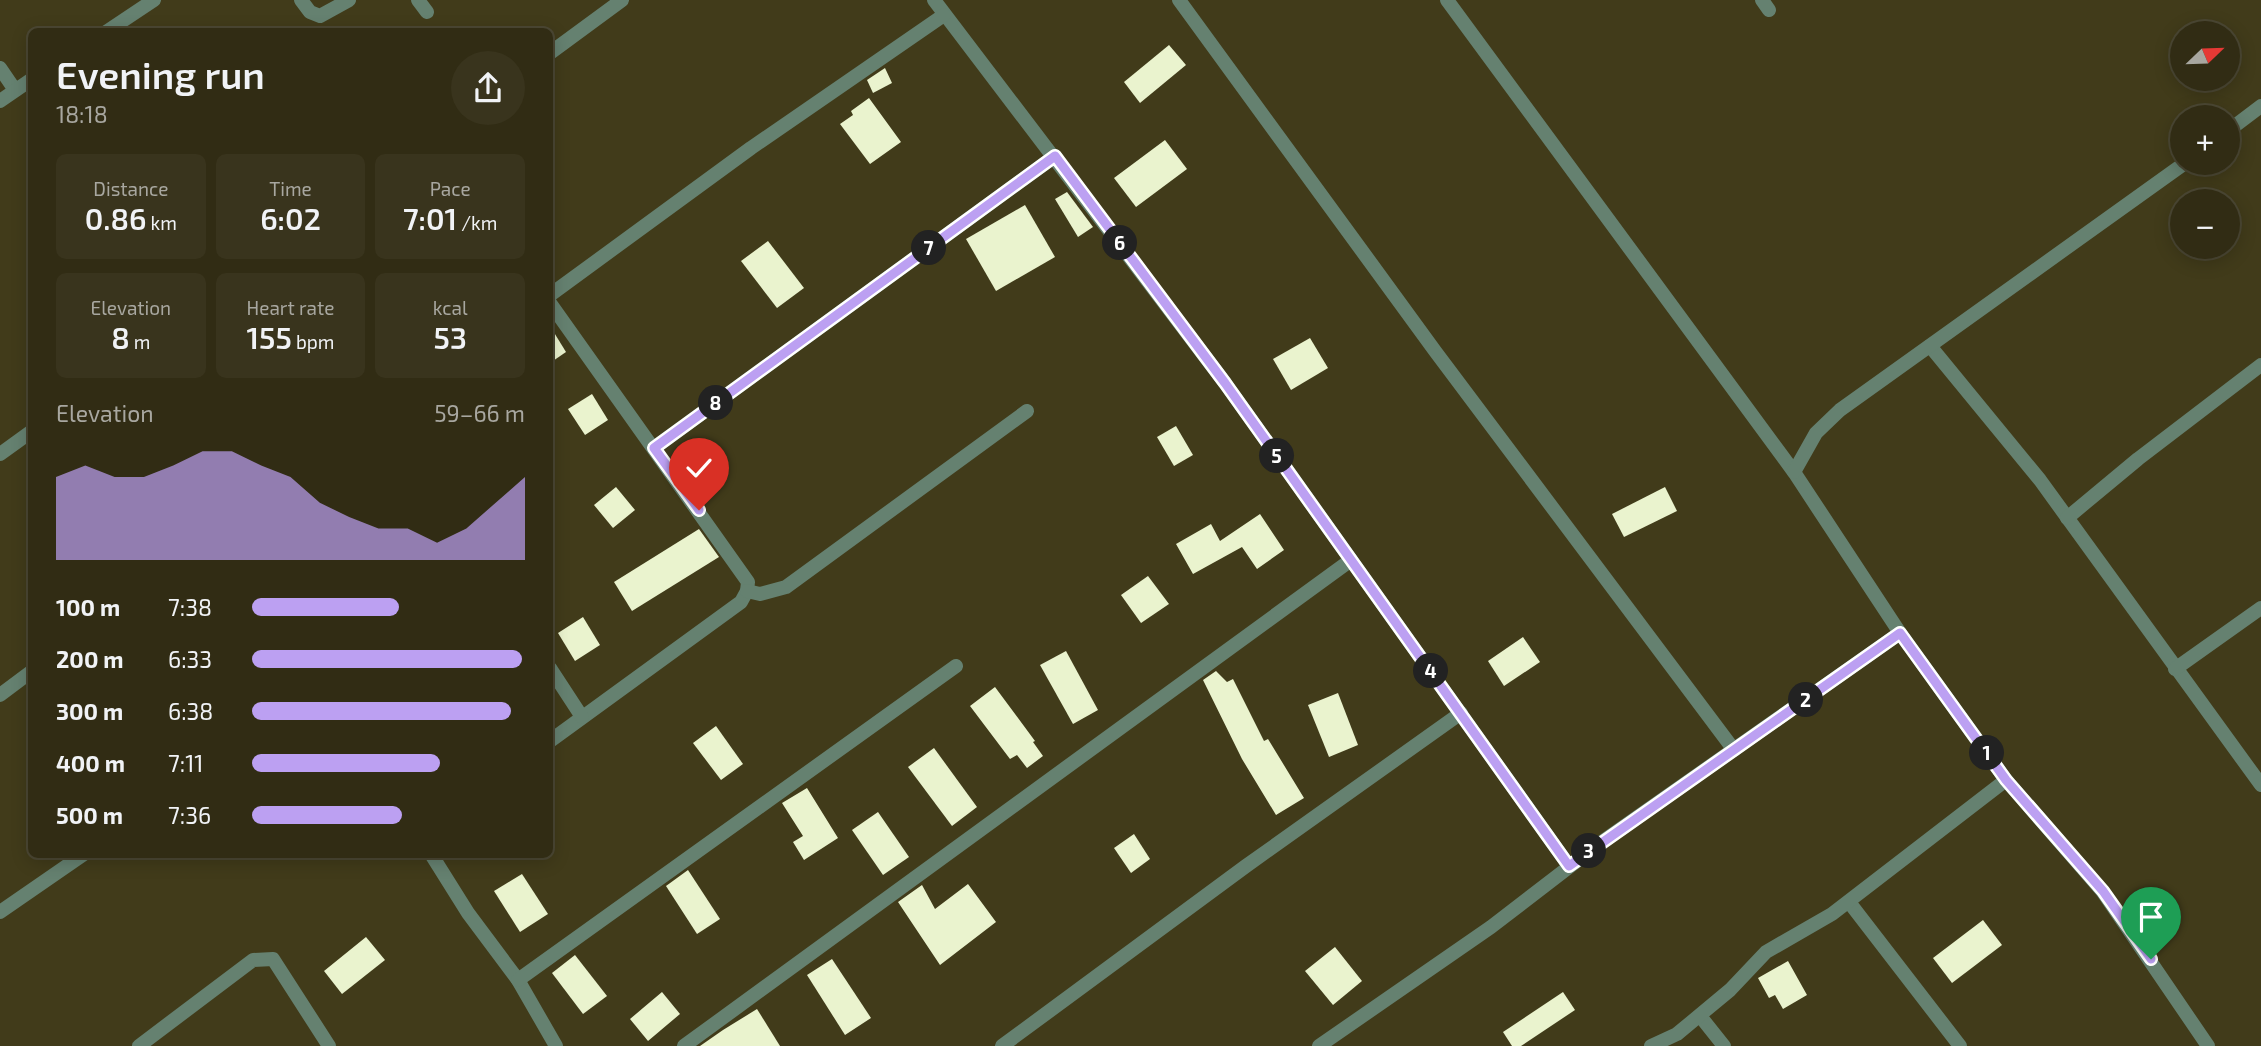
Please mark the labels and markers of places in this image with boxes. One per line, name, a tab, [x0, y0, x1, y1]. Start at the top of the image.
pin: 6	[1102, 226, 1138, 260]
pin: 7	[912, 230, 946, 266]
pin: 8	[698, 386, 734, 420]
pin	[669, 438, 729, 510]
pin: 5	[1260, 438, 1294, 474]
pin: 4	[1414, 654, 1448, 688]
pin: 2	[1788, 682, 1824, 718]
pin: 1	[1969, 736, 2004, 770]
pin: 3	[1572, 834, 1606, 868]
pin	[2121, 887, 2181, 959]

